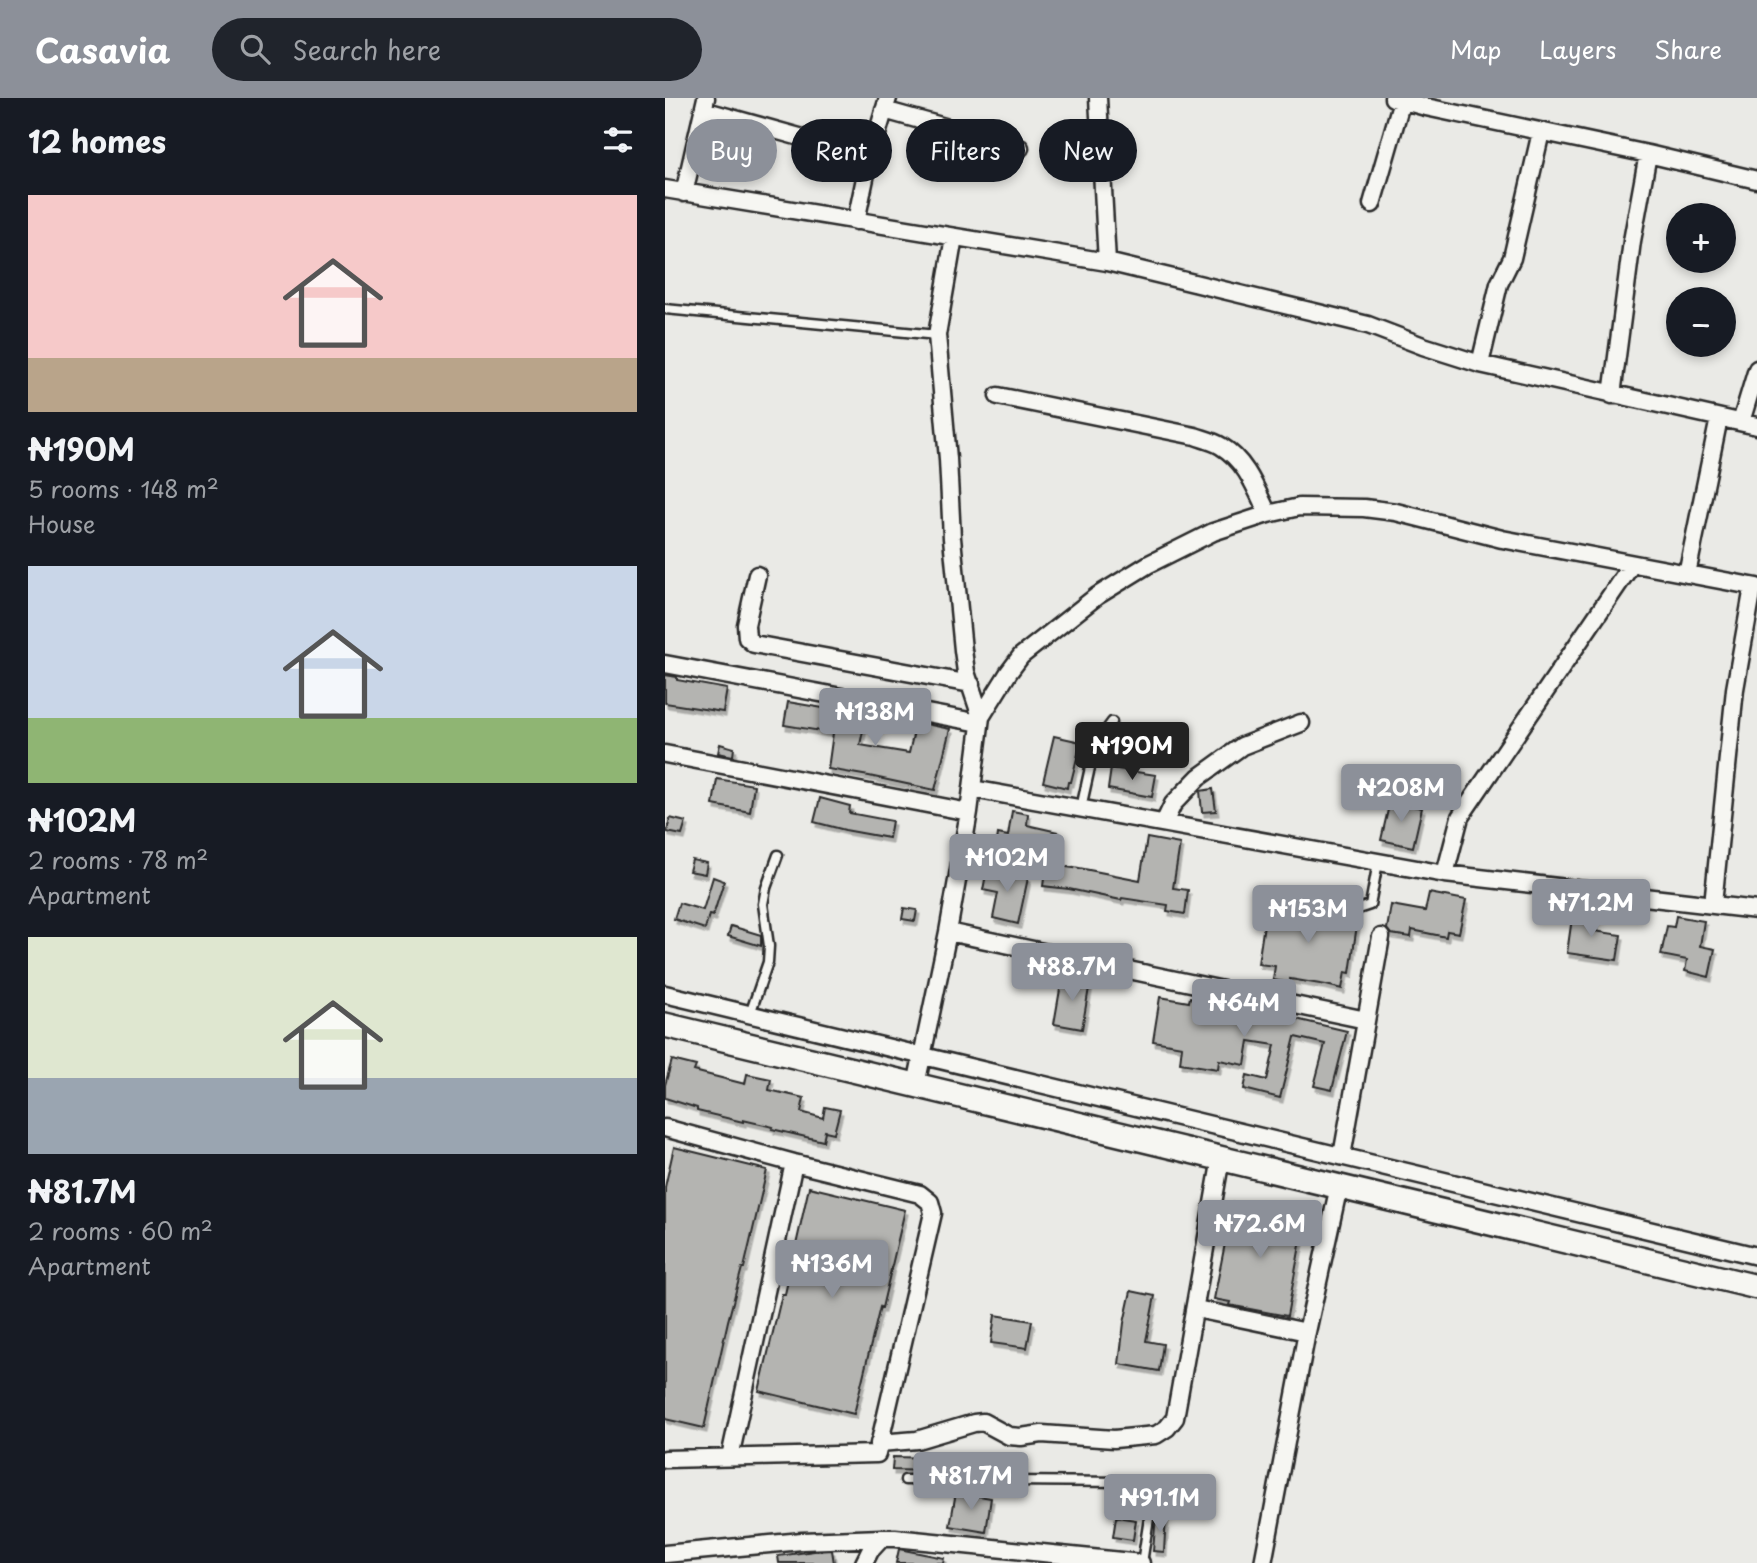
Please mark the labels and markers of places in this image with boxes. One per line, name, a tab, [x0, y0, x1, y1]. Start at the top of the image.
pin: ₦138M	[826, 688, 924, 748]
pin: ₦190M	[1083, 722, 1181, 782]
pin: ₦208M	[1352, 764, 1450, 824]
pin: ₦102M	[958, 834, 1056, 894]
pin: ₦71.2M	[1534, 880, 1648, 939]
pin: ₦153M	[1259, 886, 1357, 945]
pin: ₦88.7M	[1015, 944, 1129, 1003]
pin: ₦64M	[1203, 979, 1285, 1039]
pin: ₦72.6M	[1203, 1200, 1317, 1260]
pin: ₦136M	[783, 1240, 881, 1300]
pin: ₦81.7M	[914, 1452, 1028, 1512]
pin: ₦91.1M	[1103, 1474, 1217, 1534]

